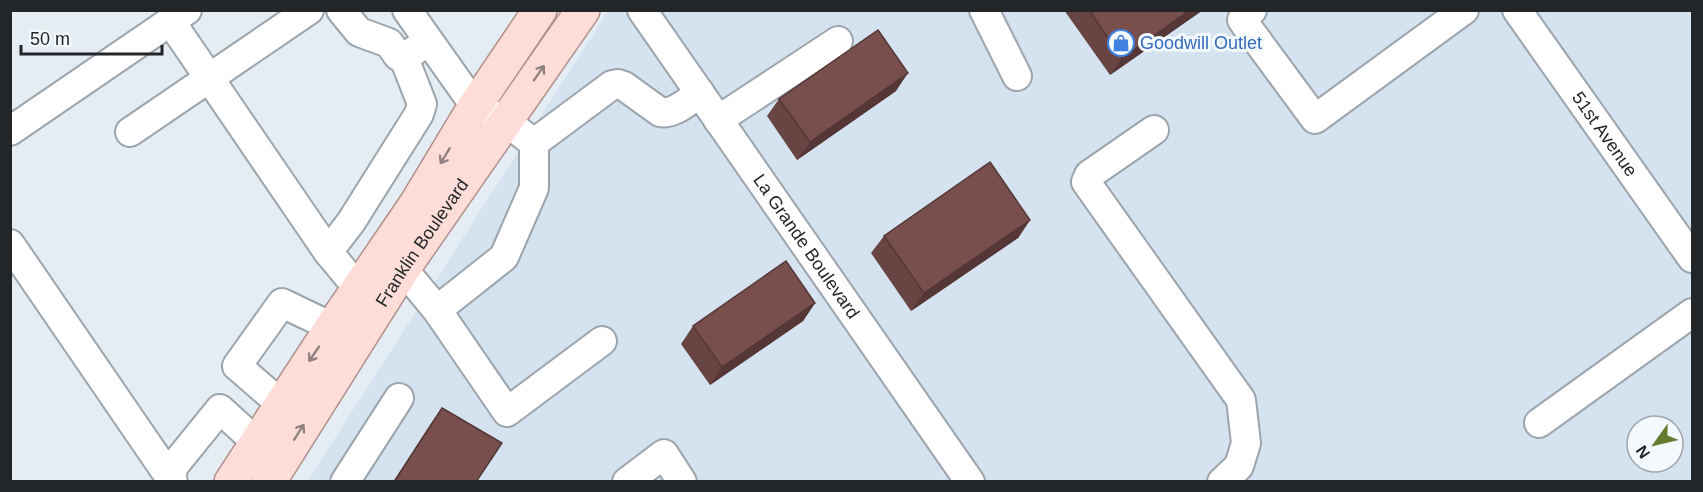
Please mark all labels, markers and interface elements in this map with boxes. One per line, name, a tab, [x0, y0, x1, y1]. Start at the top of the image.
scale bar	[21, 18, 162, 56]
shop icon: Goodwill Outlet	[1106, 28, 1136, 58]
text: 50 m	[30, 29, 70, 49]
place label: Goodwill Outlet	[1140, 33, 1262, 53]
one-way arrow	[533, 66, 545, 82]
street label: 51st Avenue	[1568, 88, 1641, 180]
one-way arrow	[438, 147, 450, 164]
street label: La Grande Boulevard	[749, 170, 863, 323]
street label: Franklin Boulevard	[372, 175, 473, 310]
one-way arrow	[308, 345, 320, 361]
north arrow	[1625, 414, 1685, 474]
one-way arrow	[293, 423, 306, 440]
text: N	[1633, 443, 1653, 462]

